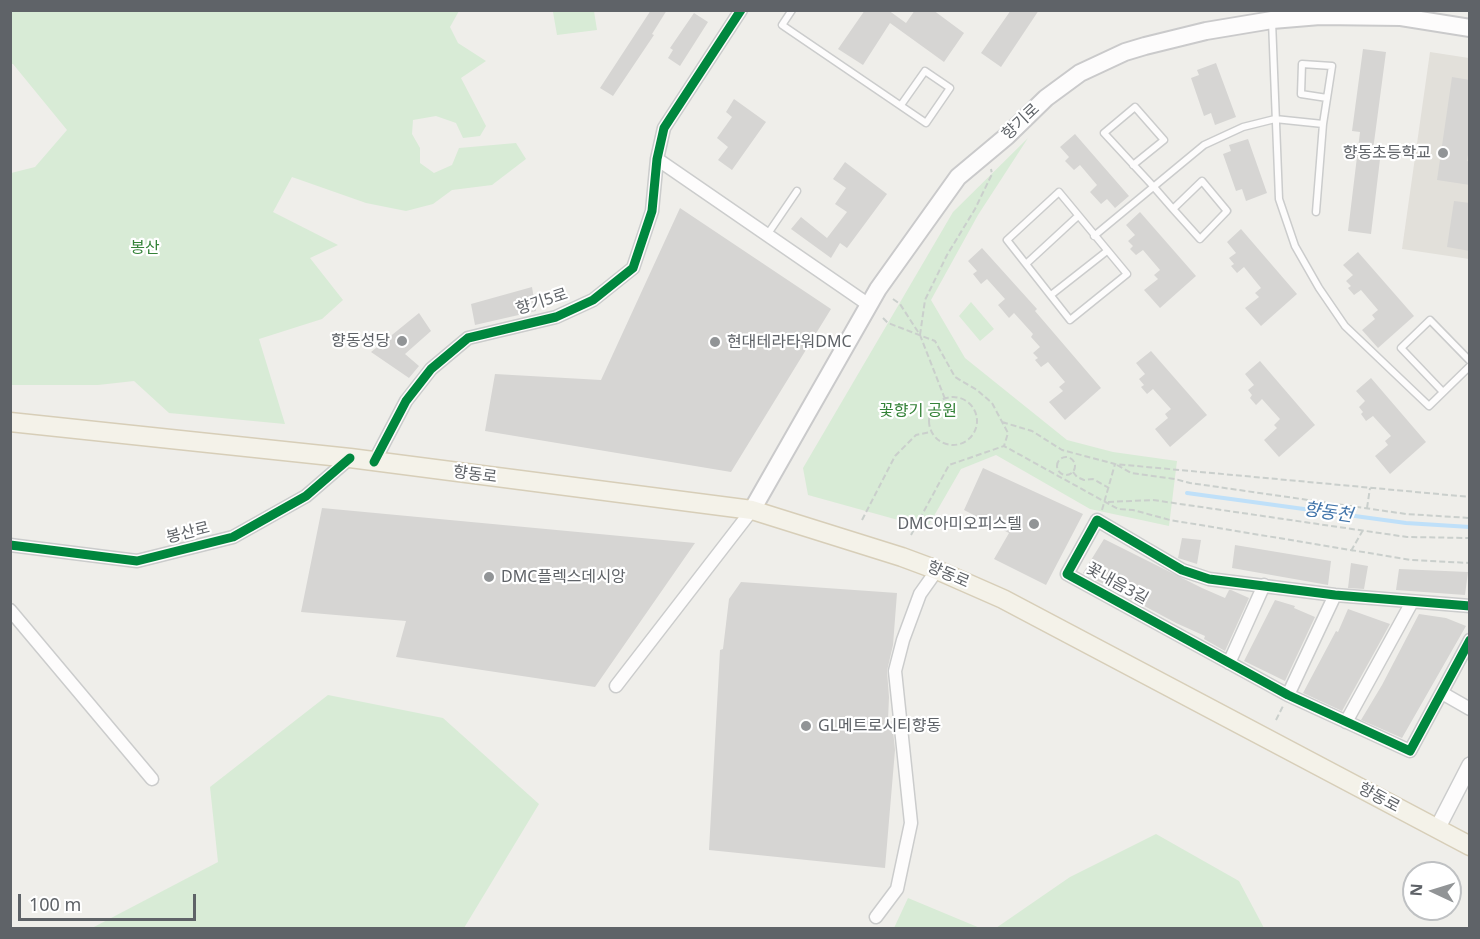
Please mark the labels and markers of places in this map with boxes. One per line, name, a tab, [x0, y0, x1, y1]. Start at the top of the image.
place label: 향동초등학교	[1343, 143, 1431, 163]
marker: 향동초등학교	[1436, 146, 1450, 160]
place label: 향동성당	[331, 331, 390, 351]
place label: 현대테라타워DMC	[727, 332, 852, 352]
marker: 향동성당	[395, 334, 409, 348]
marker: 현대테라타워DMC	[708, 335, 722, 349]
place label: DMC아미오피스텔	[897, 514, 1022, 534]
marker: DMC아미오피스텔	[1027, 517, 1041, 531]
place label: DMC플렉스데시앙	[501, 567, 626, 587]
marker: DMC플렉스데시앙	[482, 570, 496, 584]
place label: GL메트로시티향동	[818, 716, 941, 736]
marker: GL메트로시티향동	[799, 719, 813, 733]

